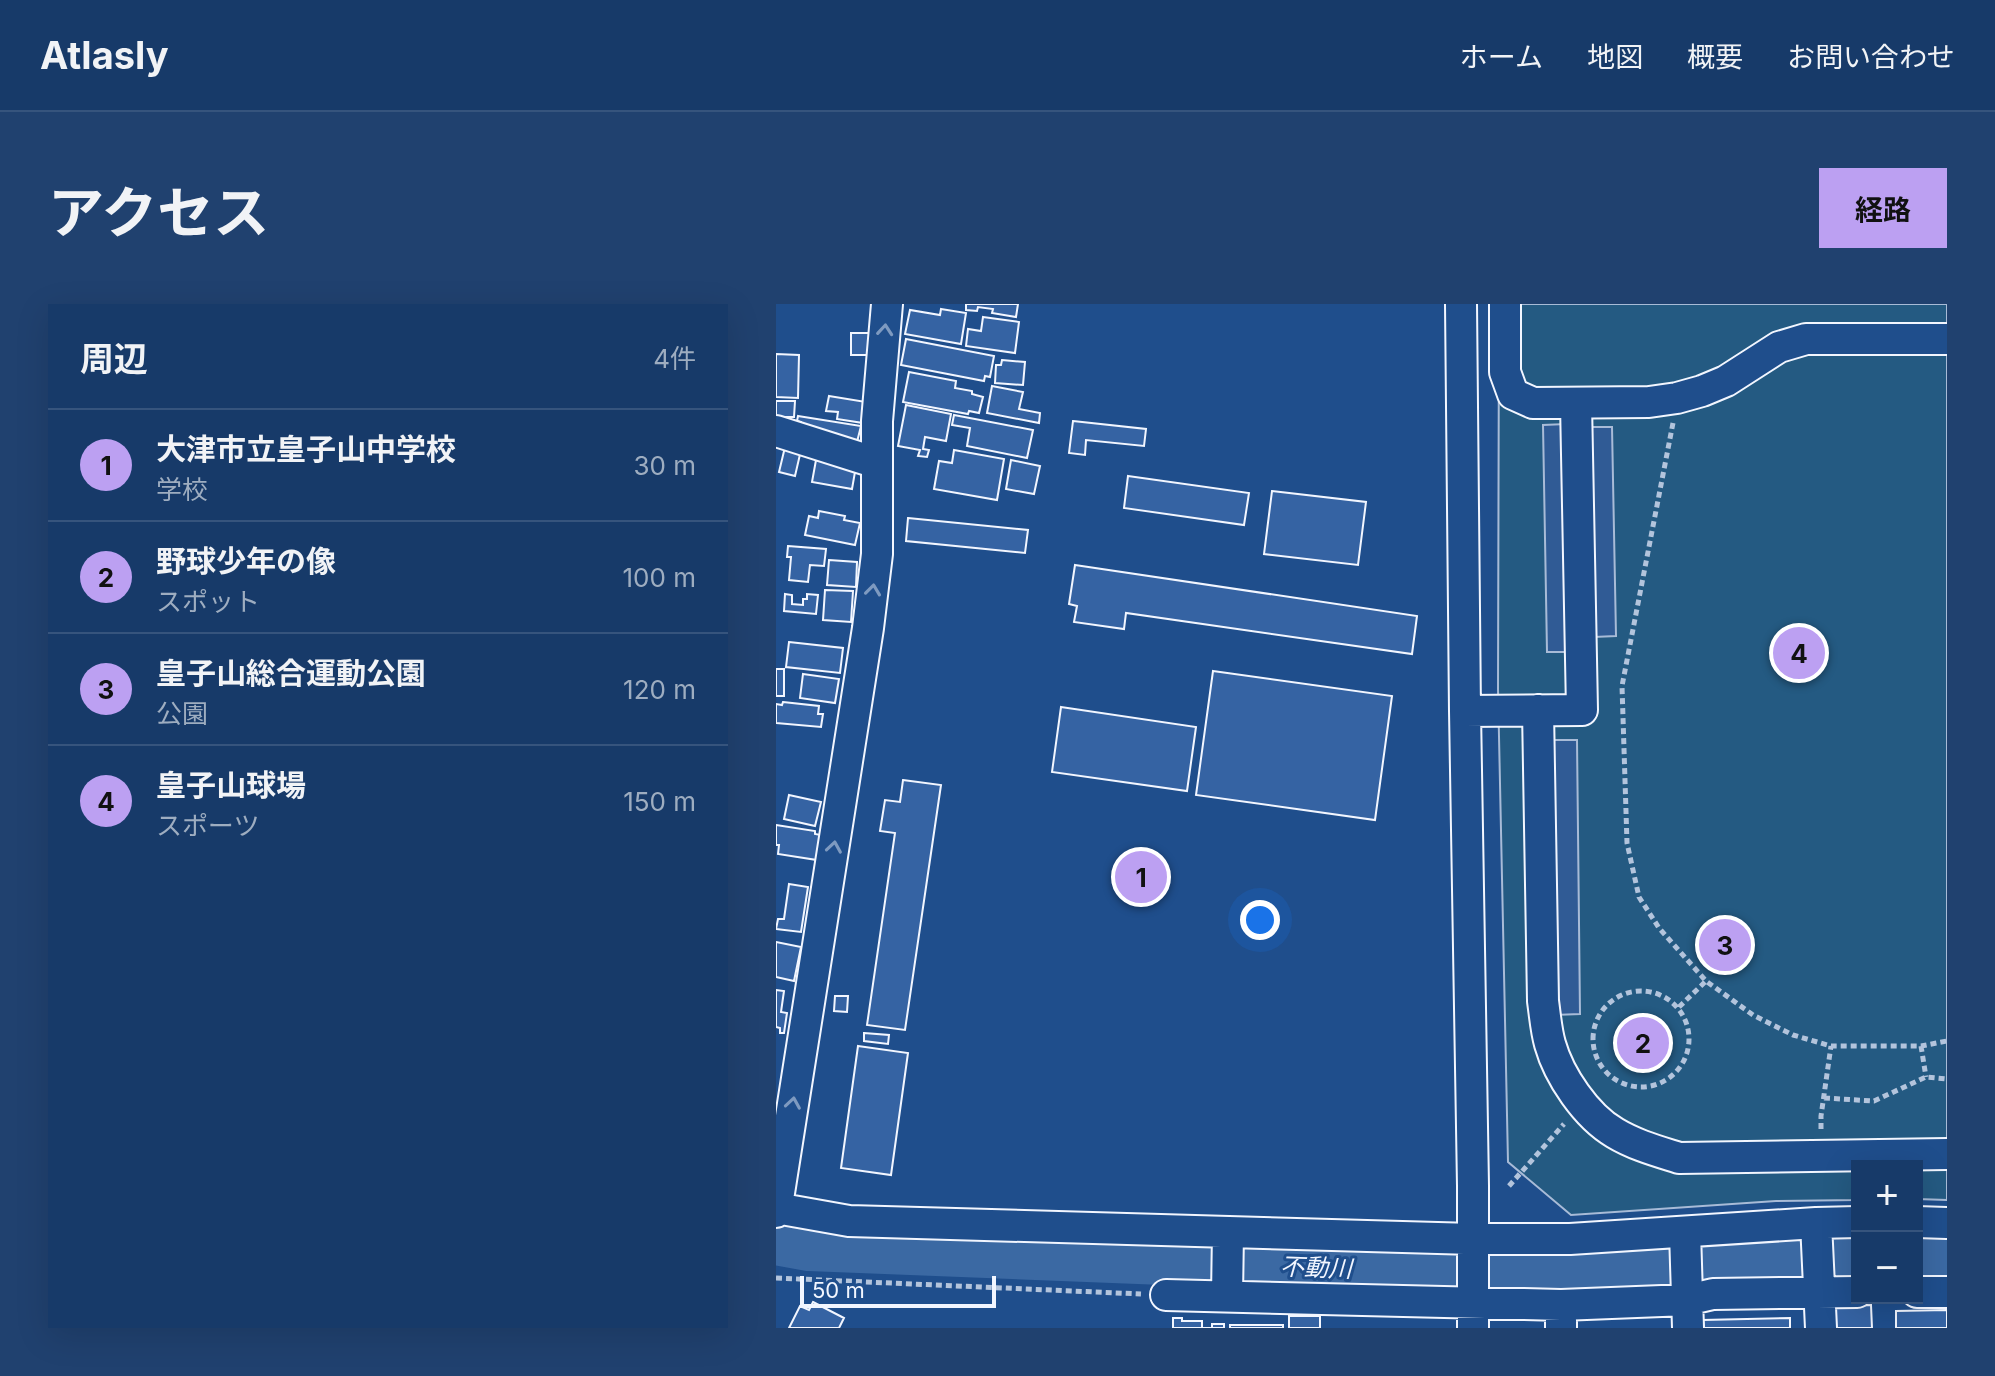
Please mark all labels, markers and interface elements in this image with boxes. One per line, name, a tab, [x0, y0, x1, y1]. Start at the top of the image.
text: Atlasly	[40, 32, 169, 78]
text: ホーム	[1460, 40, 1543, 74]
text: 地図	[1587, 40, 1643, 74]
text: 概要	[1687, 40, 1743, 74]
text: お問い合わせ	[1787, 40, 1955, 74]
button: 経路	[1819, 168, 1947, 248]
text: アクセス	[48, 179, 269, 247]
one-way arrow	[876, 323, 893, 336]
text: 周辺	[80, 338, 148, 379]
text: 4件	[653, 343, 696, 374]
text: 大津市立皇子山中学校	[156, 431, 456, 467]
text: 1	[100, 450, 112, 481]
text: 30 m	[633, 450, 696, 481]
text: 学校	[156, 474, 208, 505]
text: 野球少年の像	[156, 543, 336, 579]
text: 2	[98, 562, 114, 593]
text: 100 m	[623, 562, 696, 593]
one-way arrow	[864, 583, 881, 596]
text: スポット	[156, 586, 260, 617]
pin: 4	[1773, 623, 1825, 683]
text: 皇子山総合運動公園	[156, 655, 426, 691]
text: 3	[98, 674, 114, 705]
text: 120 m	[623, 674, 696, 705]
text: 公園	[156, 698, 208, 729]
text: 皇子山球場	[156, 767, 306, 803]
text: 4	[97, 786, 115, 817]
text: 150 m	[623, 786, 696, 817]
text: スポーツ	[156, 810, 259, 841]
one-way arrow	[824, 840, 841, 853]
pin: 1	[1115, 847, 1167, 907]
your location	[1240, 900, 1280, 940]
pin: 3	[1699, 915, 1751, 975]
pin: 2	[1617, 1013, 1669, 1073]
one-way arrow	[784, 1097, 801, 1110]
map controls	[1851, 1160, 1923, 1304]
button: +	[1851, 1160, 1923, 1232]
button: −	[1851, 1232, 1923, 1304]
water label: 不動川	[1280, 1252, 1355, 1283]
scale bar	[800, 1272, 996, 1308]
text: 50 m	[812, 1277, 865, 1303]

